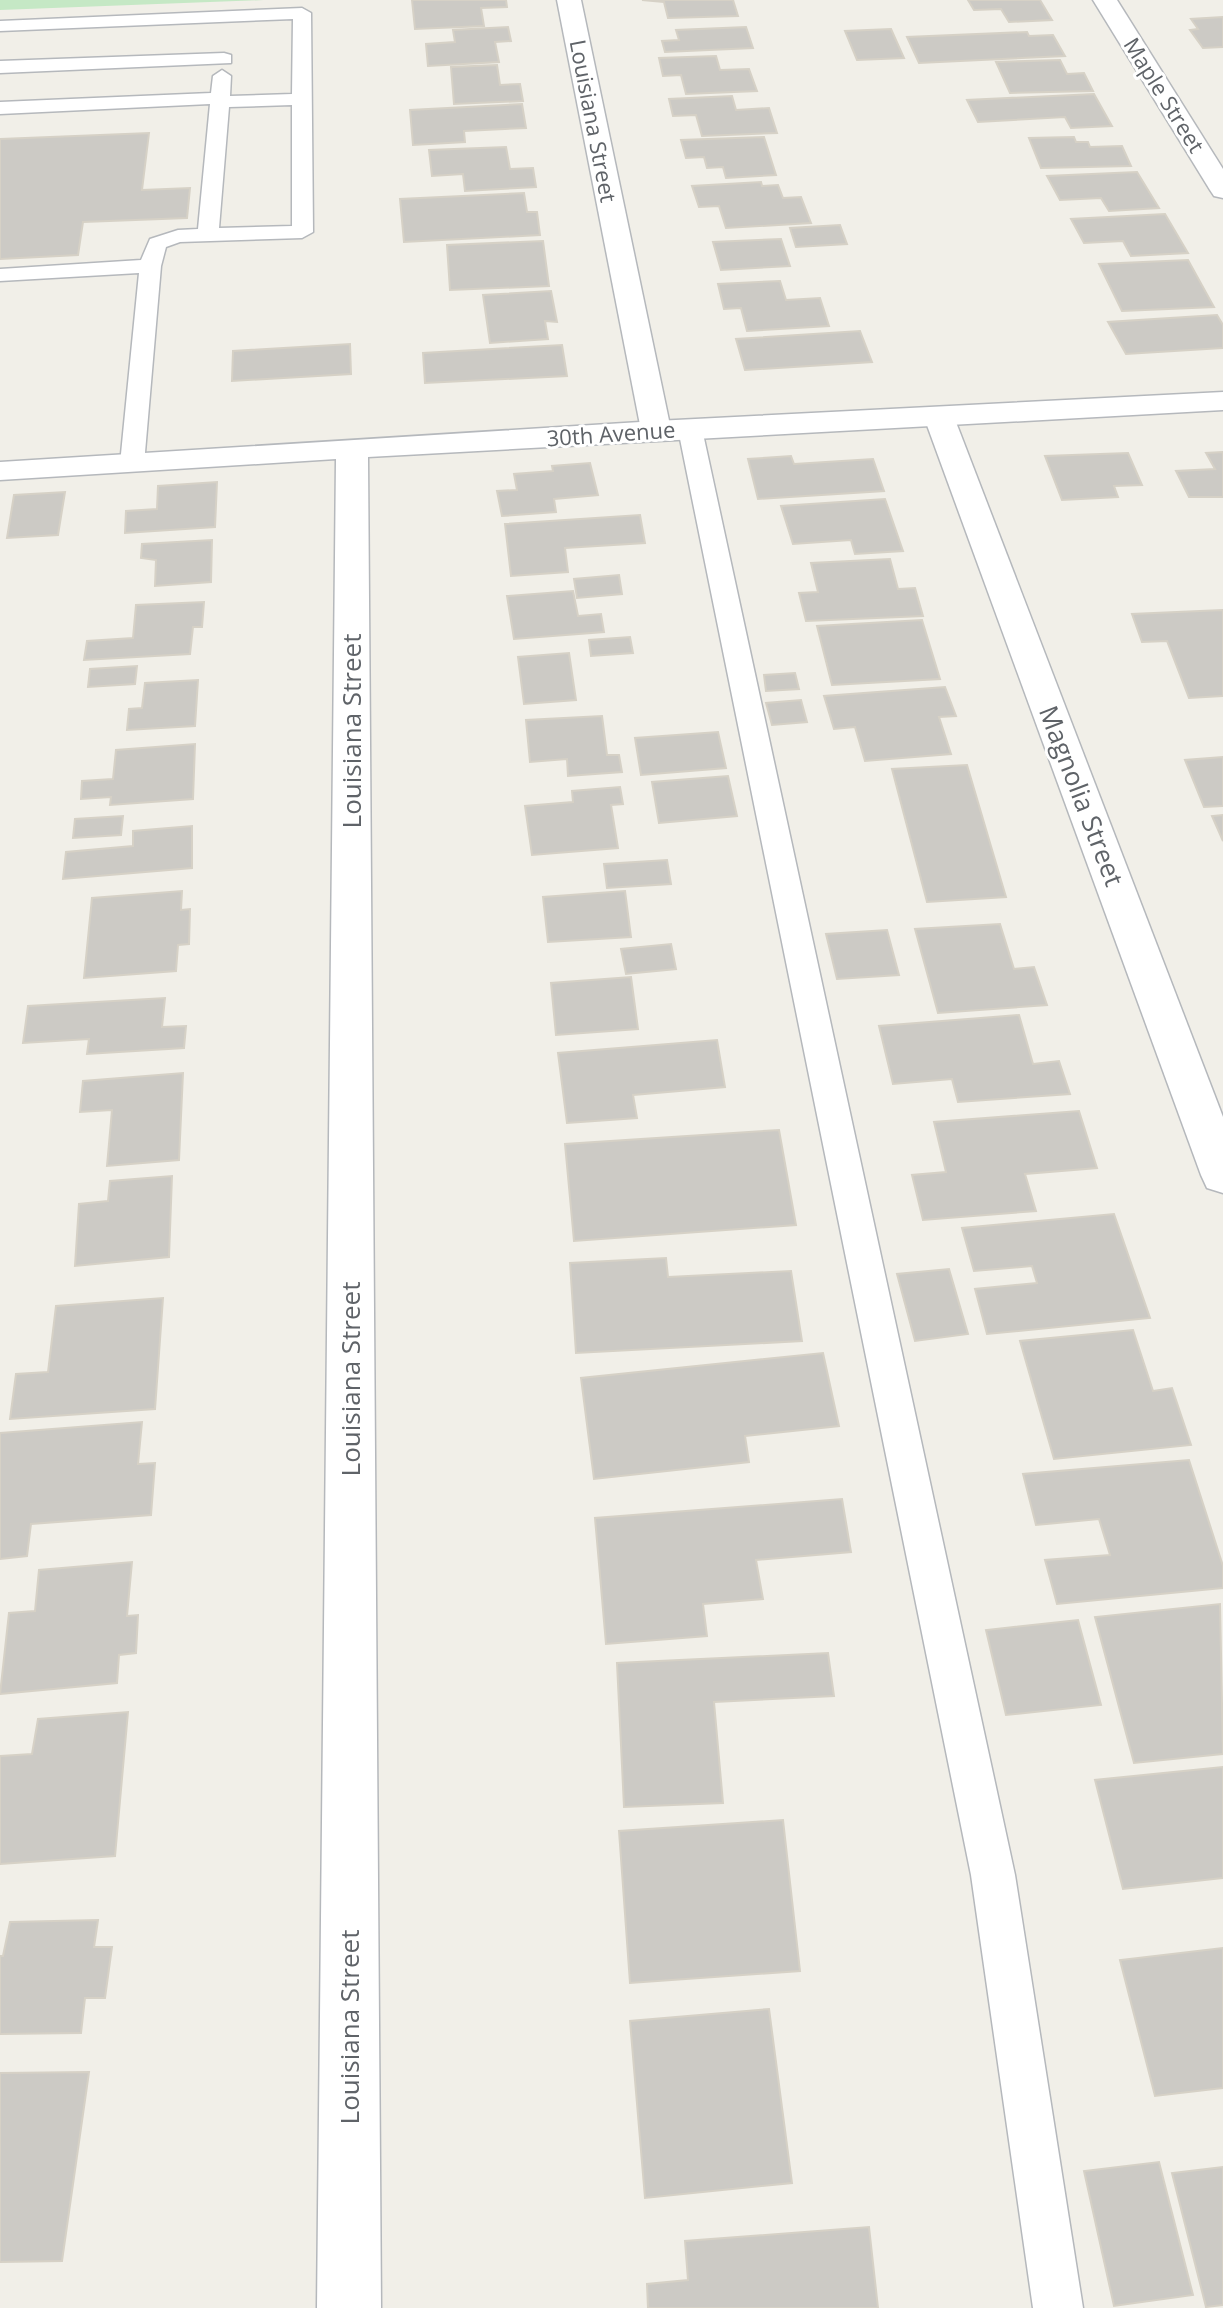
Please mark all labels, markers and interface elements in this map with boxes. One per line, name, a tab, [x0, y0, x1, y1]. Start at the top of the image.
street label: Maple Street	[1118, 31, 1212, 158]
street label: Louisiana Street	[564, 37, 624, 205]
street label: 30th Avenue	[546, 414, 676, 452]
street label: Louisiana Street	[333, 634, 369, 828]
street label: Magnolia Street	[1031, 700, 1133, 891]
street label: Louisiana Street	[332, 1282, 368, 1476]
street label: Louisiana Street	[331, 1930, 367, 2124]

